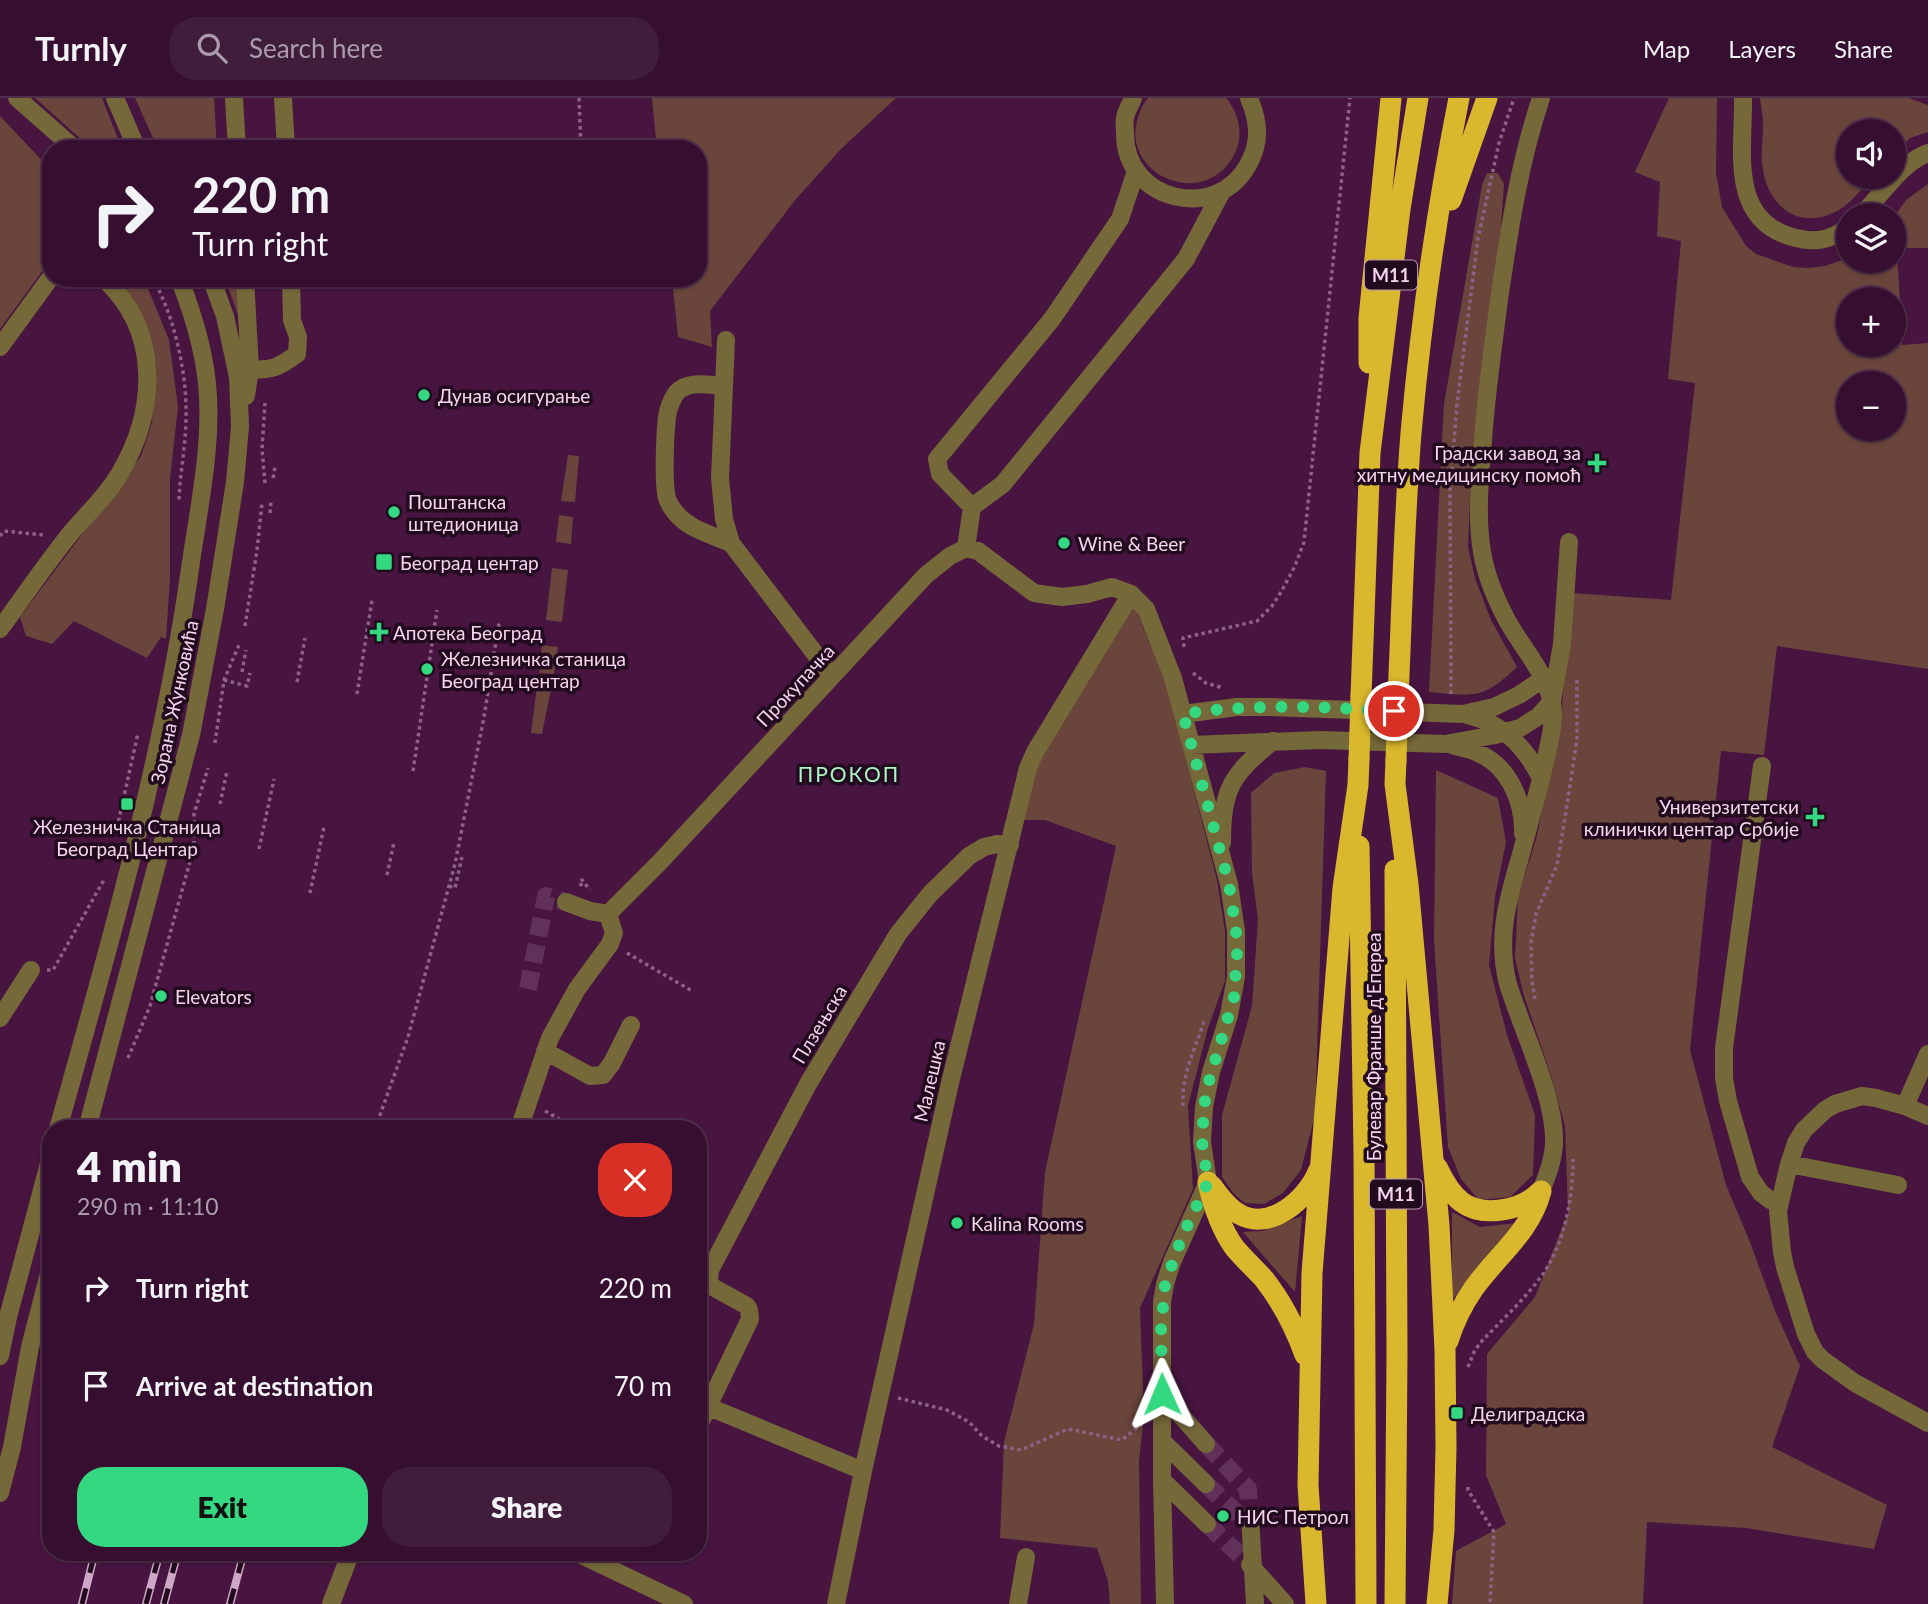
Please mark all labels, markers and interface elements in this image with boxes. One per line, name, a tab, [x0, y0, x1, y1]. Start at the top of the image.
search box	[169, 17, 659, 80]
text: Turnly	[35, 28, 127, 68]
icon: search	[193, 29, 231, 67]
text: Search here	[249, 32, 383, 64]
text: Map	[1643, 34, 1690, 63]
text: Layers	[1728, 34, 1796, 63]
text: Share	[1834, 34, 1893, 63]
map controls	[1836, 119, 1906, 441]
button: sound	[1836, 119, 1906, 189]
text: 220 m	[192, 165, 330, 223]
icon: right	[77, 168, 168, 259]
button: layers	[1836, 203, 1906, 273]
text: Turn right	[192, 224, 328, 263]
road number: M11	[1365, 260, 1417, 290]
button: +	[1836, 287, 1906, 357]
button: −	[1836, 371, 1906, 441]
place label: Дунав осигурање	[438, 384, 590, 407]
marker: Дунав осигурање	[416, 387, 432, 403]
place label: Градски завод за хитну медицинску помоћ	[1357, 441, 1581, 486]
marker: Градски завод за хитну медицинску помоћ	[1587, 453, 1607, 473]
place label: Поштанска штедионица	[408, 490, 519, 535]
marker: Поштанска штедионица	[386, 504, 402, 520]
place label: Wine & Beer	[1078, 532, 1185, 555]
marker: Wine & Beer	[1056, 535, 1072, 551]
place label: Београд центар	[400, 551, 539, 574]
marker: Београд центар	[374, 552, 394, 572]
street label: Зорана Жунковића	[145, 618, 203, 786]
place label: Апотека Београд	[393, 621, 543, 644]
marker: Апотека Београд	[371, 624, 387, 640]
street label: Прокупачка	[751, 639, 839, 731]
place label: Железничка станица Београд центар	[441, 647, 626, 692]
marker: Железничка станица Београд центар	[419, 661, 435, 677]
pin	[1364, 681, 1424, 741]
icon: arrive	[1375, 692, 1413, 730]
district label: ПРОКОП	[798, 761, 900, 786]
place label: Универзитетски клинички центар Србије	[1584, 795, 1799, 840]
marker: Железничка Станица Београд Центар	[119, 796, 135, 812]
marker: Универзитетски клинички центар Србије	[1805, 807, 1825, 827]
place label: Железничка Станица Београд Центар	[33, 815, 221, 860]
street label: Булевар Франше д'Епереа	[1362, 933, 1385, 1161]
street label: Плзењска	[787, 981, 851, 1067]
place label: Elevators	[175, 985, 252, 1008]
marker: Elevators	[153, 988, 169, 1004]
street label: Малешка	[908, 1038, 950, 1124]
text: 4 min	[77, 1141, 182, 1191]
button: close	[598, 1143, 672, 1217]
road number: M11	[1370, 1180, 1422, 1209]
text: 290 m · 11:10	[77, 1192, 219, 1220]
place label: Kalina Rooms	[971, 1212, 1084, 1235]
marker: Kalina Rooms	[949, 1215, 965, 1231]
icon: right	[77, 1269, 115, 1307]
text: Turn right	[136, 1272, 249, 1304]
text: 220 m	[599, 1272, 672, 1304]
position arrow	[1125, 1357, 1199, 1431]
icon: arrive	[77, 1367, 115, 1405]
text: Arrive at destination	[136, 1370, 373, 1402]
text: 70 m	[614, 1370, 672, 1402]
place label: Делиградска	[1471, 1402, 1585, 1425]
marker: Делиградска	[1449, 1405, 1465, 1421]
button: Exit	[77, 1467, 368, 1547]
button: Share	[382, 1467, 672, 1547]
place label: НИС Петрол	[1237, 1505, 1349, 1528]
marker: НИС Петрол	[1215, 1508, 1231, 1524]

